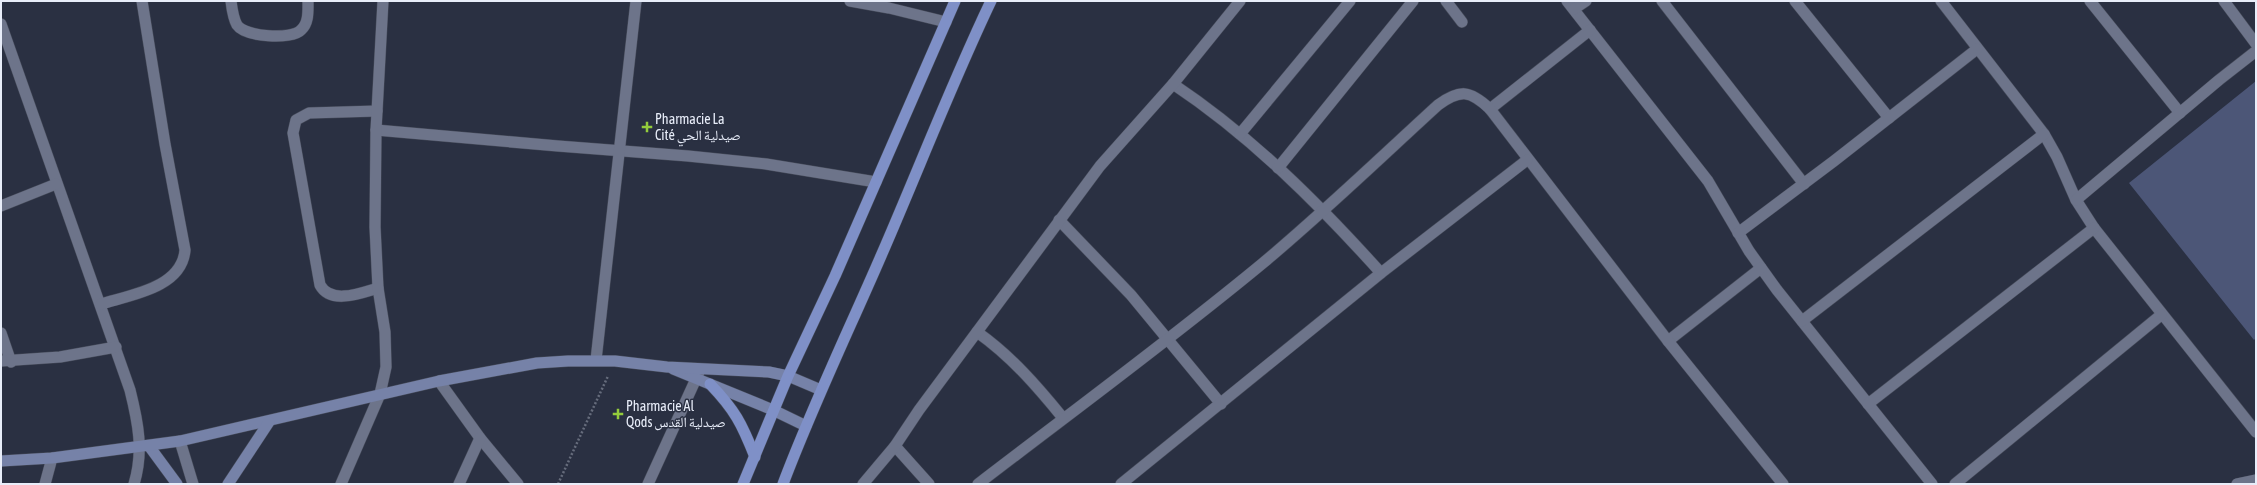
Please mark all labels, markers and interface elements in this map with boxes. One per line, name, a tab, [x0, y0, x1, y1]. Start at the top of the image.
place label: Pharmacie La Cité صيدلية الحي	[655, 111, 741, 147]
marker: Pharmacie La Cité صيدلية الحي	[642, 122, 652, 132]
place label: Pharmacie Al Qods صيدلية القدس	[626, 398, 726, 431]
marker: Pharmacie Al Qods صيدلية القدس	[613, 409, 623, 419]

